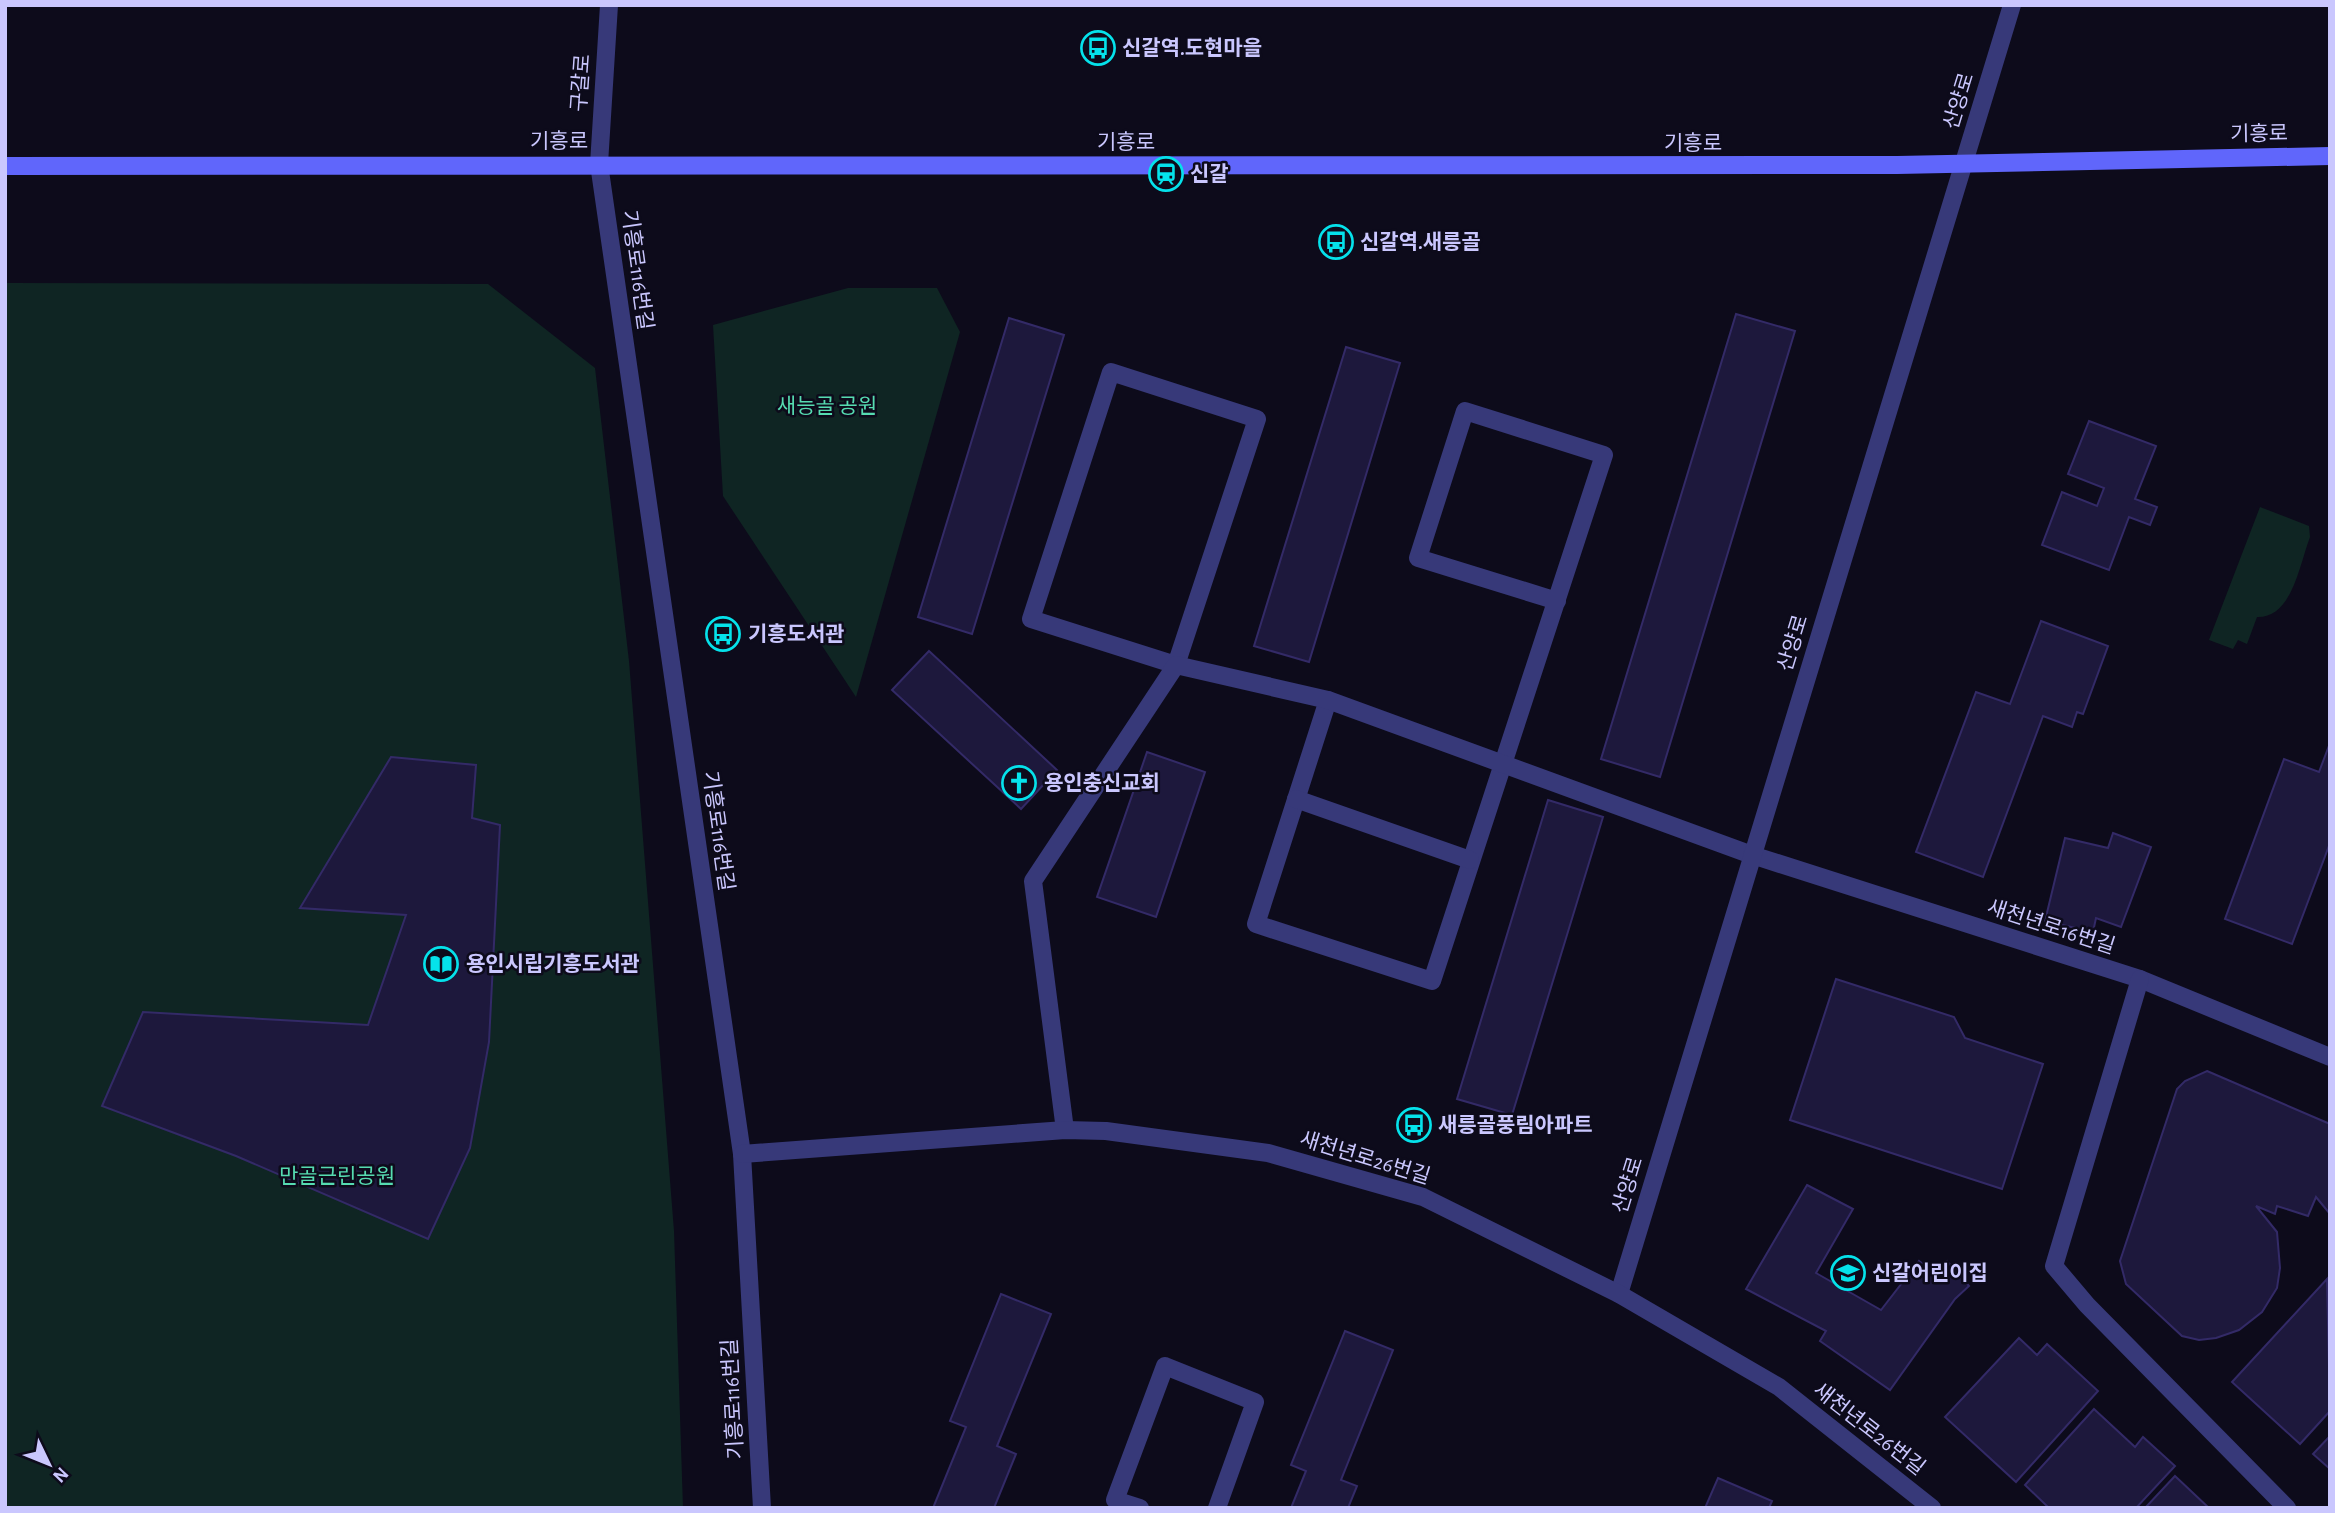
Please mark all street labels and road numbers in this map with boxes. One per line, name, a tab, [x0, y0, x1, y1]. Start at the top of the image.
street label: 구갈로	[568, 53, 593, 113]
street label: 산양로	[1940, 70, 1978, 132]
street label: 기흥로	[2230, 122, 2288, 145]
street label: 기흥로	[530, 130, 588, 152]
street label: 기흥로	[1097, 131, 1155, 153]
street label: 기흥로	[1664, 132, 1722, 154]
street label: 기흥로116번길	[618, 209, 657, 331]
street label: 산양로	[1774, 612, 1812, 674]
street label: 기흥로116번길	[699, 770, 738, 892]
street label: 새천년로16번길	[1985, 896, 2118, 958]
street label: 새천년로26번길	[1297, 1127, 1433, 1188]
street label: 산양로	[1609, 1154, 1647, 1216]
street label: 기흥로116번길	[718, 1338, 747, 1460]
street label: 새천년로26번길	[1809, 1378, 1929, 1479]

